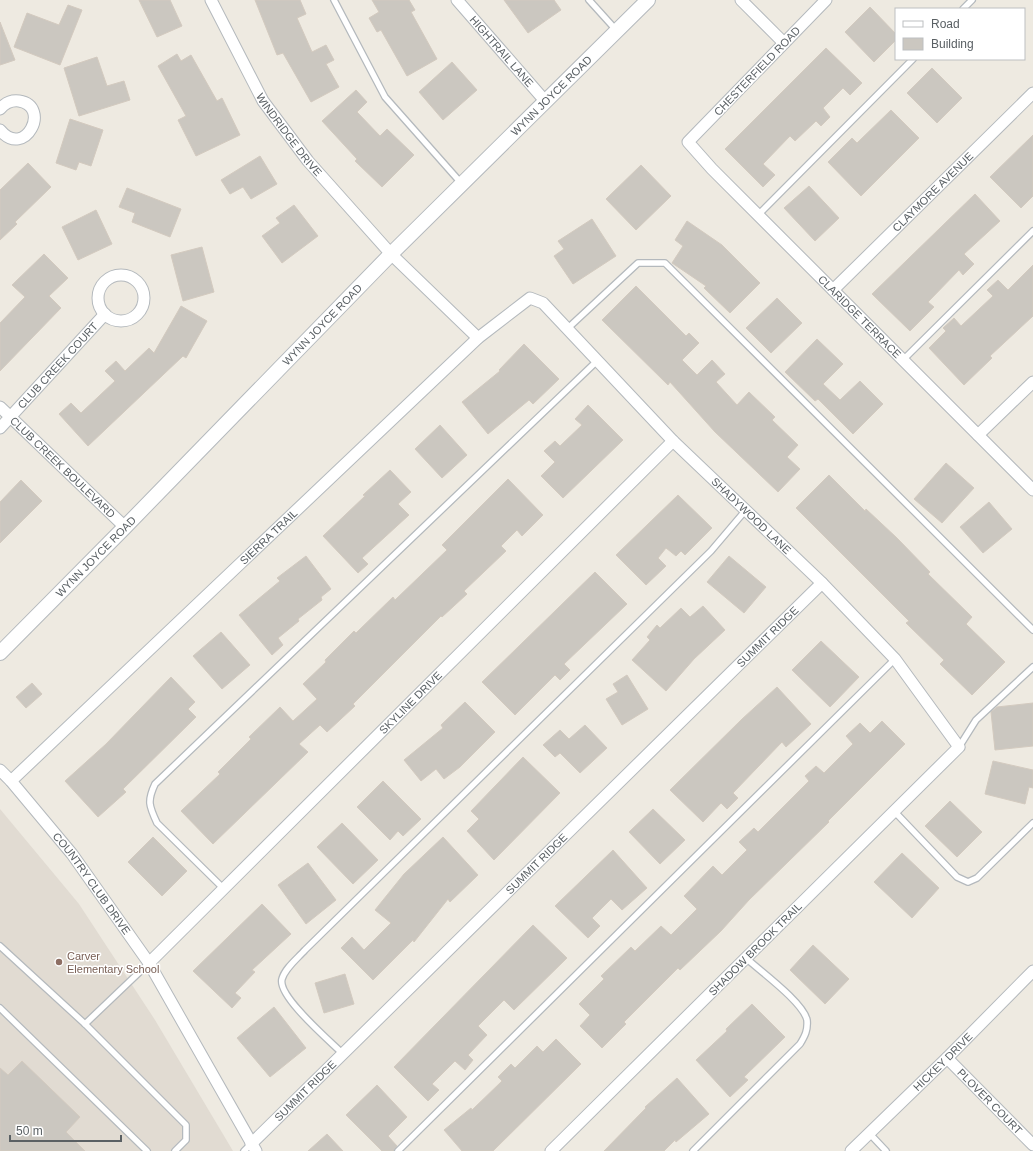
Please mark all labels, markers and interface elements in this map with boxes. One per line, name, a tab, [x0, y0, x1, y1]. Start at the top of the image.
legend	[895, 8, 1025, 60]
street label: HIGHTRAIL LANE	[468, 13, 536, 89]
text: Road	[931, 17, 960, 31]
street label: CHESTERFIELD ROAD	[711, 24, 803, 118]
text: Building	[931, 37, 974, 51]
street label: WYNN JOYCE ROAD	[509, 53, 594, 138]
street label: WINDRIDGE DRIVE	[254, 91, 324, 178]
street label: CLAYMORE AVENUE	[890, 150, 975, 234]
street label: CLARIDGE TERRACE	[816, 273, 903, 360]
street label: WYNN JOYCE ROAD	[280, 282, 364, 368]
street label: CLUB CREEK COURT	[15, 320, 100, 411]
street label: CLUB CREEK BOULEVARD	[8, 414, 118, 520]
street label: SHADYWOOD LANE	[709, 475, 794, 556]
street label: SIERRA TRAIL	[237, 507, 300, 567]
street label: WYNN JOYCE ROAD	[53, 514, 138, 599]
street label: SUMMIT RIDGE	[734, 604, 801, 669]
street label: SKYLINE DRIVE	[377, 669, 444, 736]
street label: COUNTRY CLUB DRIVE	[51, 830, 133, 937]
street label: SUMMIT RIDGE	[503, 831, 569, 896]
street label: SHADOW BROOK TRAIL	[706, 900, 804, 998]
place label: Carver Elementary School	[67, 950, 159, 975]
marker: Carver Elementary School	[54, 957, 64, 967]
street label: HICKEY DRIVE	[911, 1030, 975, 1093]
street label: SUMMIT RIDGE	[272, 1058, 338, 1123]
street label: PLOVER COURT	[955, 1066, 1025, 1137]
scale bar	[10, 1117, 121, 1143]
text: 50 m	[16, 1124, 43, 1138]

